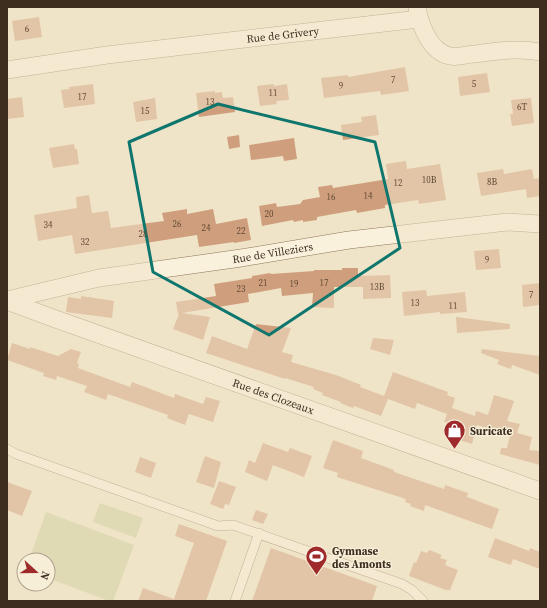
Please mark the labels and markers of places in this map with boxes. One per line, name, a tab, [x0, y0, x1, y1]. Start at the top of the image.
shop icon: Suricate	[442, 418, 468, 451]
place label: Suricate	[470, 424, 512, 439]
sports icon: Gymnase des Amonts	[303, 544, 329, 577]
place label: Gymnase des Amonts	[332, 544, 391, 572]

